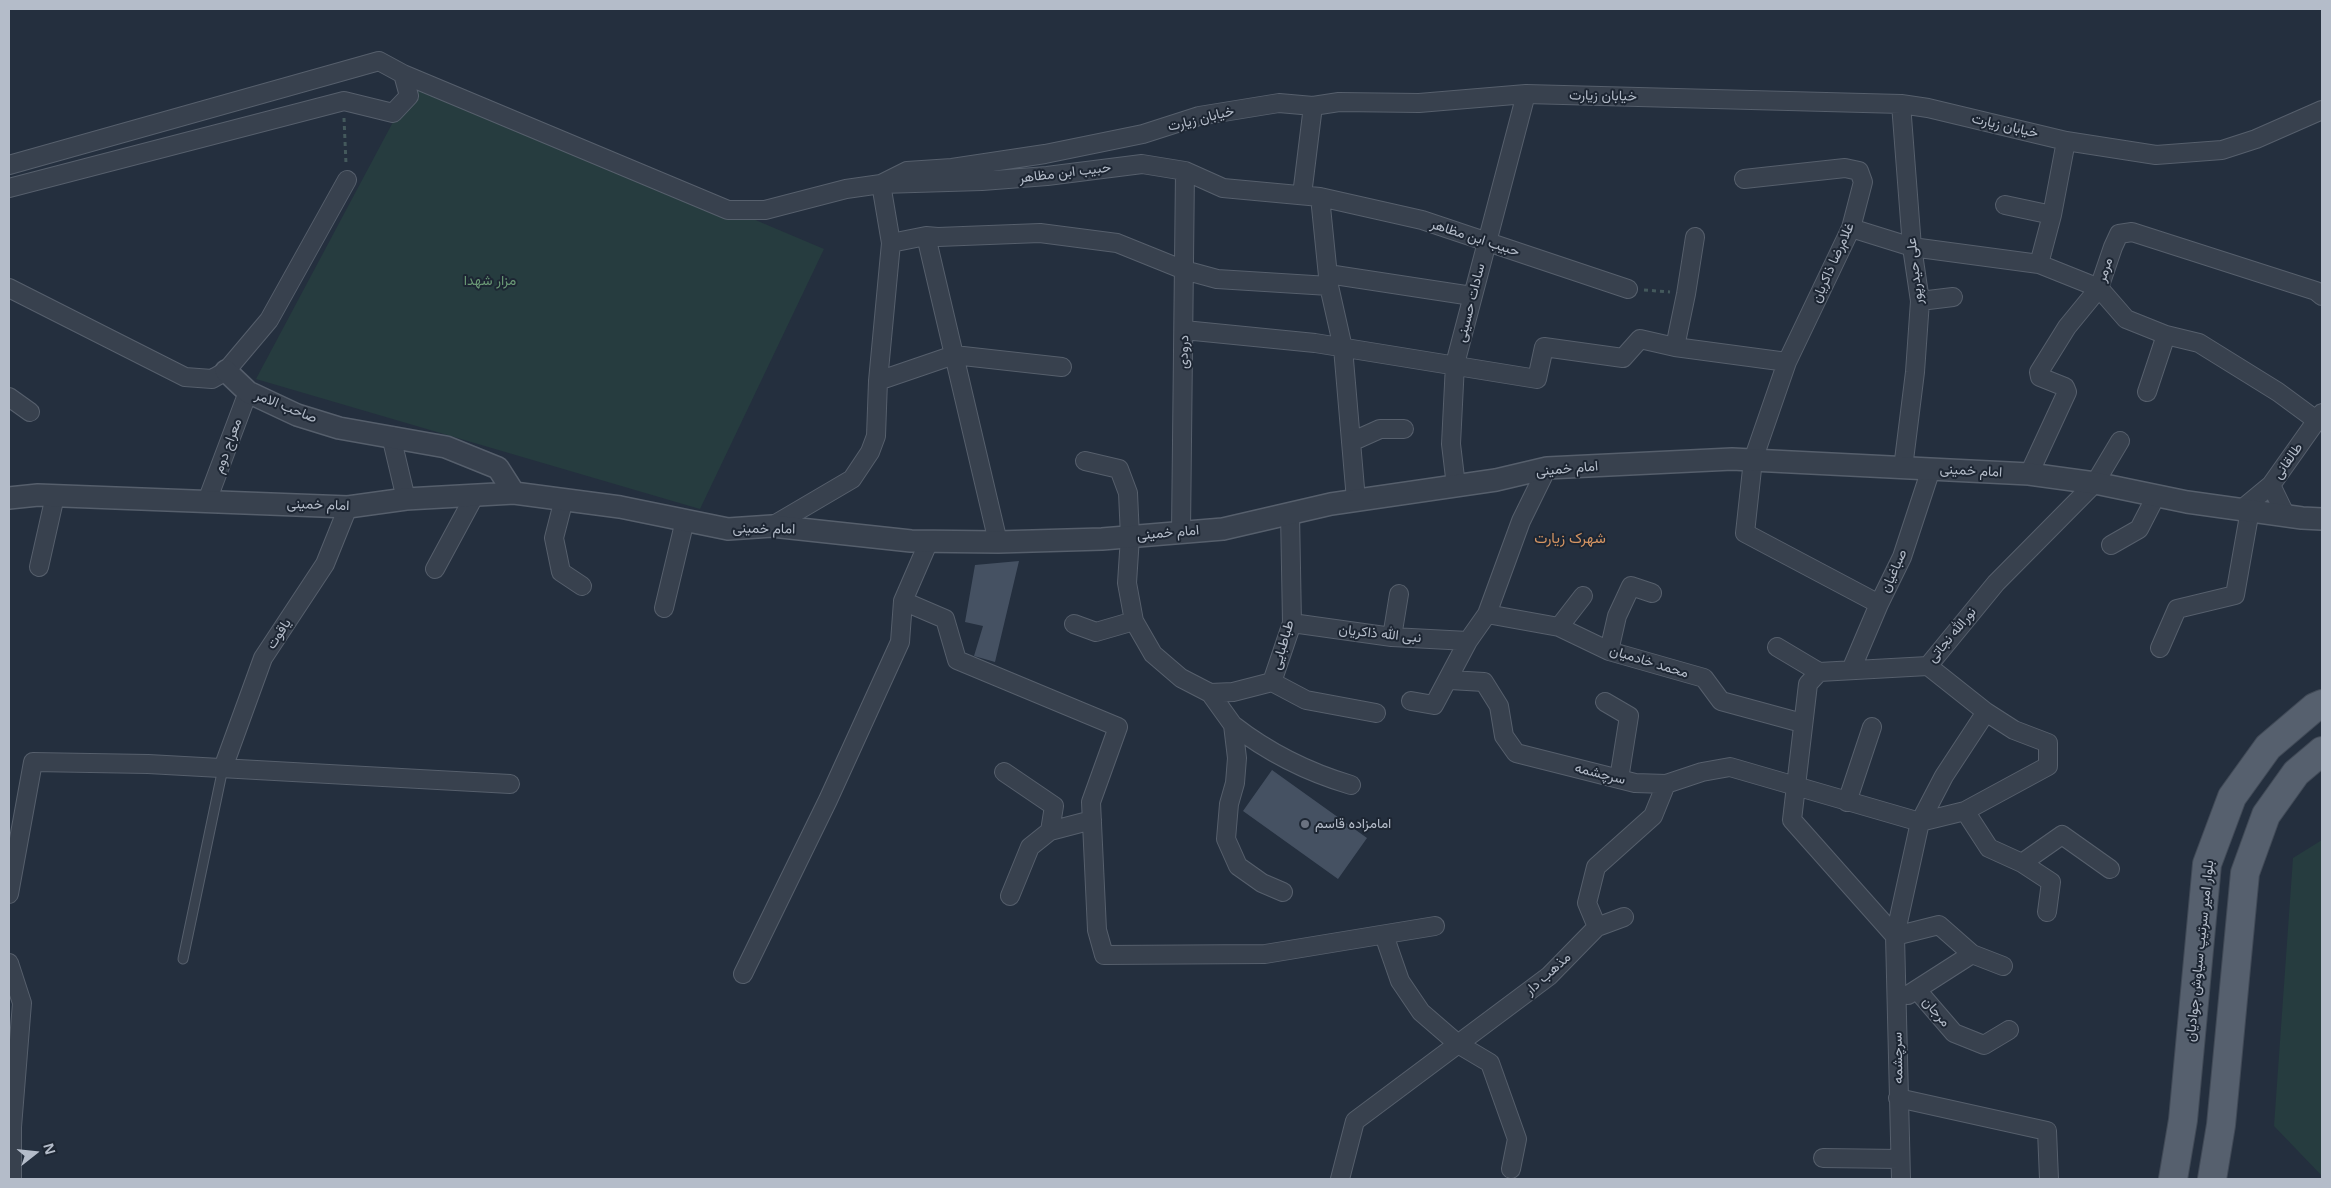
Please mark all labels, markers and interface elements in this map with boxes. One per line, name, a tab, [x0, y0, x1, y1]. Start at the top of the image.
street label: خیابان زیارت	[1569, 87, 1637, 105]
street label: خیابان زیارت	[1166, 103, 1236, 135]
street label: خیابان زیارت	[1970, 110, 2040, 142]
street label: حبیب ابن مظاهر	[1018, 159, 1112, 187]
street label: حبیب ابن مظاهر	[1428, 216, 1522, 260]
street label: غلام‌رضا ذاکریان	[1808, 220, 1858, 306]
street label: علی حیدرپور	[1903, 237, 1927, 305]
street label: مرمر	[2093, 256, 2117, 284]
street label: سادات حسینی	[1453, 262, 1489, 344]
park label: مزار شهدا	[464, 273, 516, 289]
street label: درودی	[1175, 335, 1193, 369]
street label: صاحب الامر	[252, 387, 320, 427]
street label: معراج دوم	[210, 416, 246, 476]
street label: طالقانی	[2269, 440, 2307, 482]
street label: امام خمینی	[1535, 458, 1599, 480]
street label: امام خمینی	[1939, 461, 2003, 481]
street label: امام خمینی	[286, 496, 350, 514]
street label: امام خمینی	[733, 520, 795, 538]
street label: امام خمینی	[1136, 522, 1200, 544]
district label: شهرک زیارت	[1534, 530, 1606, 548]
street label: صباغیان	[1877, 547, 1911, 595]
street label: نورالله نجاتی	[1924, 604, 1980, 666]
street label: یاقوت	[263, 616, 295, 652]
street label: طباطبایی	[1268, 618, 1298, 672]
street label: نبی الله ذاکریان	[1338, 621, 1422, 647]
street label: محمد خادمیان	[1608, 642, 1690, 682]
street label: سرچشمه	[1573, 760, 1627, 788]
place label: امامزاده قاسم	[1315, 816, 1391, 832]
marker: امامزاده قاسم	[1299, 818, 1311, 830]
street label: بلوار امیر سرتیپ سیاوش جوادیان	[2182, 859, 2218, 1043]
street label: مذهب دار	[1522, 949, 1574, 999]
street label: مرجان	[1918, 994, 1954, 1030]
street label: سرچشمه	[1889, 1032, 1907, 1084]
north arrow	[10, 1128, 60, 1178]
text: N	[39, 1141, 61, 1157]

